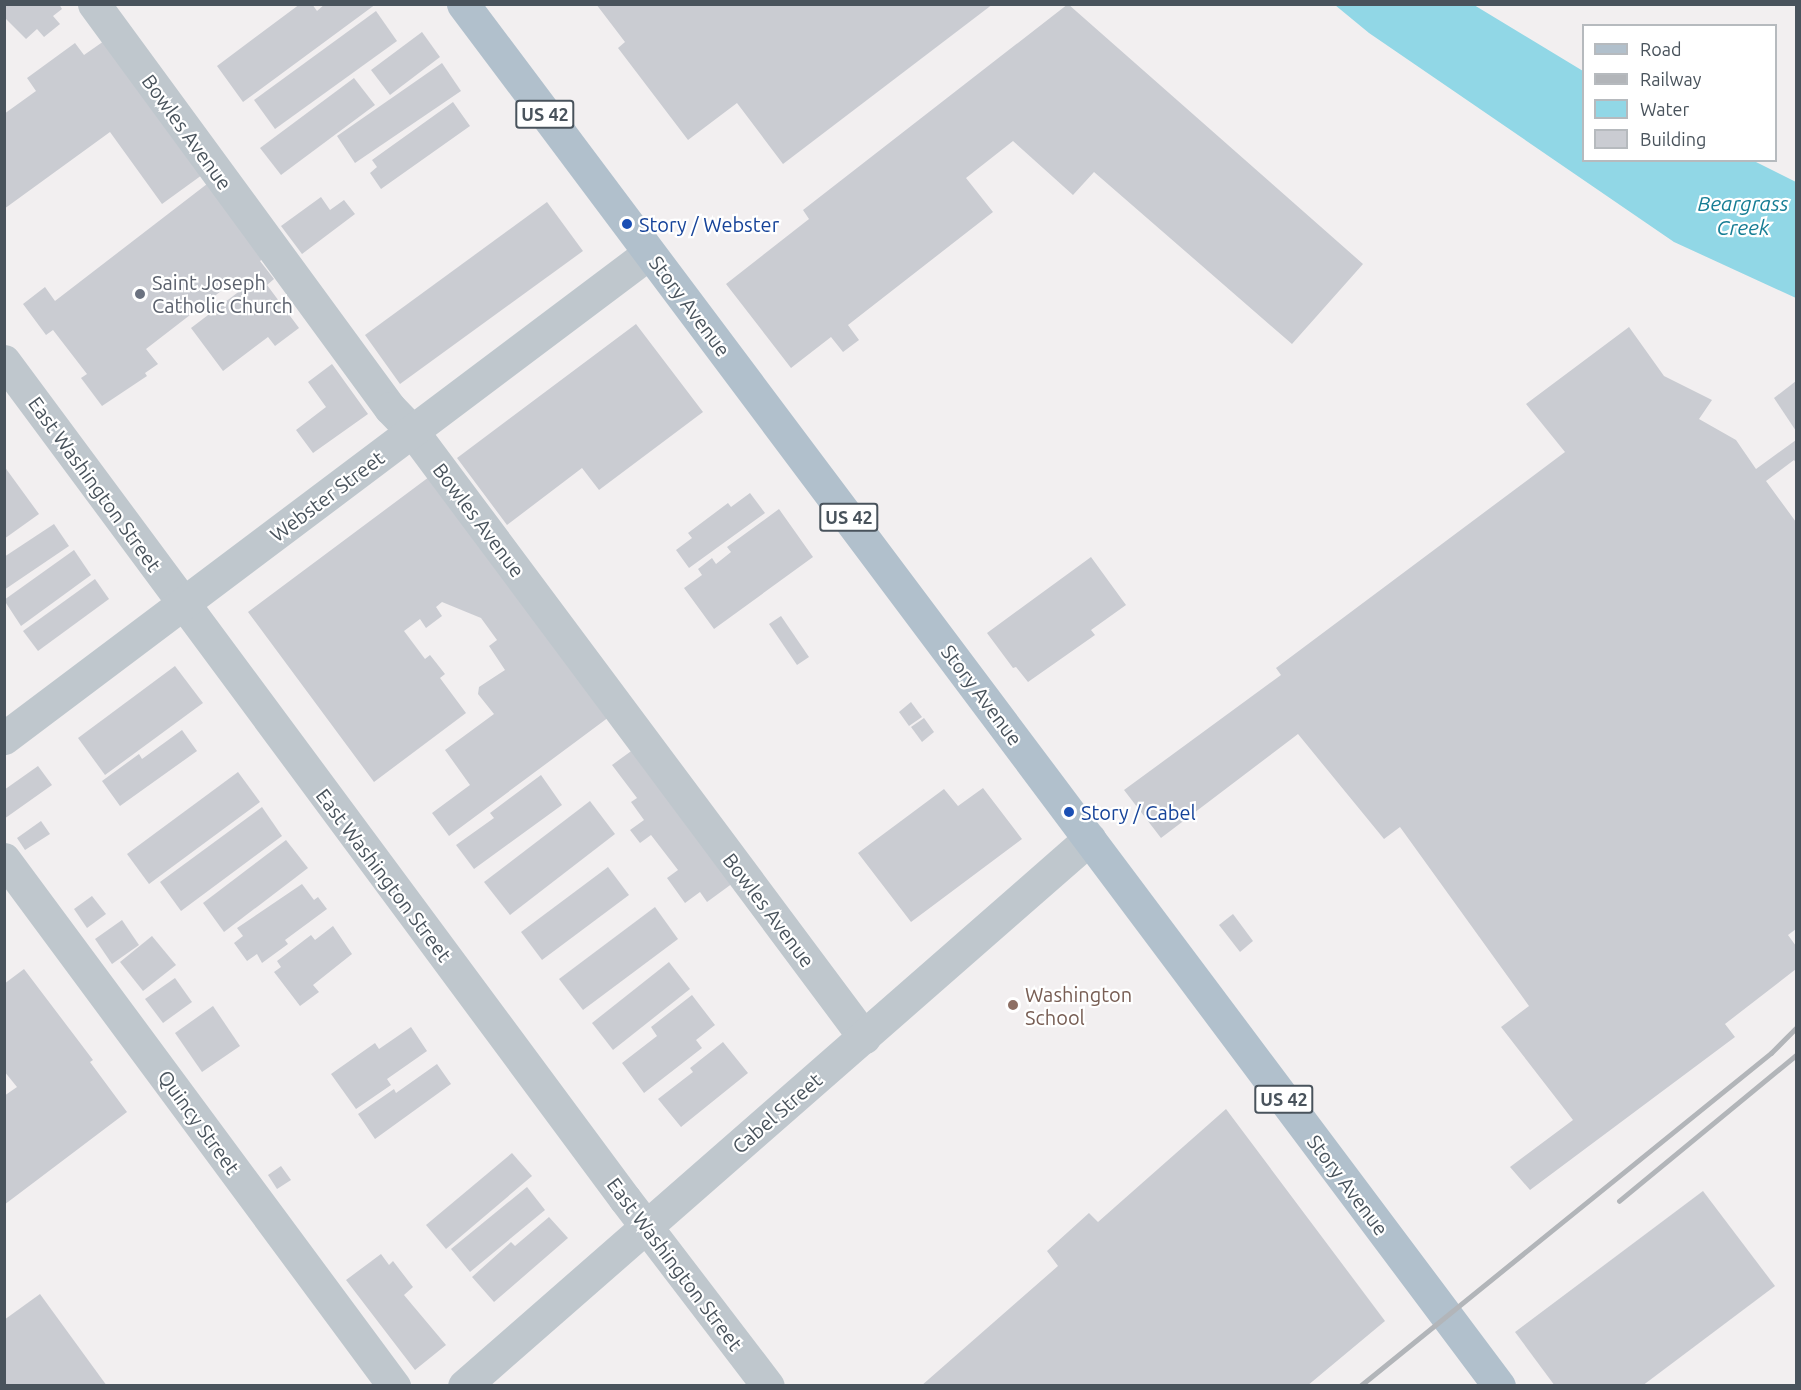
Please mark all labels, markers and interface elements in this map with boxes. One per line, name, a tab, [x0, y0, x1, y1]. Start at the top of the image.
legend	[1582, 24, 1777, 162]
text: Road	[1640, 39, 1682, 59]
text: Railway	[1640, 69, 1701, 89]
street label: Bowles Avenue	[137, 70, 237, 194]
road number: US 42	[515, 99, 575, 129]
text: Water	[1640, 99, 1689, 119]
text: Building	[1640, 129, 1706, 149]
water label: Beargrass Creek	[1698, 190, 1788, 240]
place label: Story / Webster	[639, 212, 779, 236]
marker: Story / Webster	[620, 217, 634, 231]
street label: Story Avenue	[644, 251, 736, 361]
place label: Saint Joseph Catholic Church	[152, 270, 293, 317]
marker: Saint Joseph Catholic Church	[133, 287, 147, 301]
street label: East Washington Street	[24, 392, 166, 576]
street label: Webster Street	[265, 445, 389, 547]
street label: Bowles Avenue	[428, 458, 530, 582]
road number: US 42	[819, 502, 879, 532]
street label: Story Avenue	[936, 640, 1028, 750]
street label: East Washington Street	[311, 784, 457, 966]
place label: Story / Cabel	[1081, 800, 1196, 824]
marker: Story / Cabel	[1062, 805, 1076, 819]
street label: Bowles Avenue	[718, 848, 820, 972]
place label: Washington School	[1025, 982, 1132, 1029]
marker: Washington School	[1006, 998, 1020, 1012]
street label: Quincy Street	[153, 1065, 245, 1179]
street label: Cabel Street	[727, 1068, 827, 1158]
road number: US 42	[1254, 1084, 1314, 1114]
street label: Story Avenue	[1302, 1130, 1394, 1240]
street label: East Washington Street	[602, 1173, 748, 1355]

